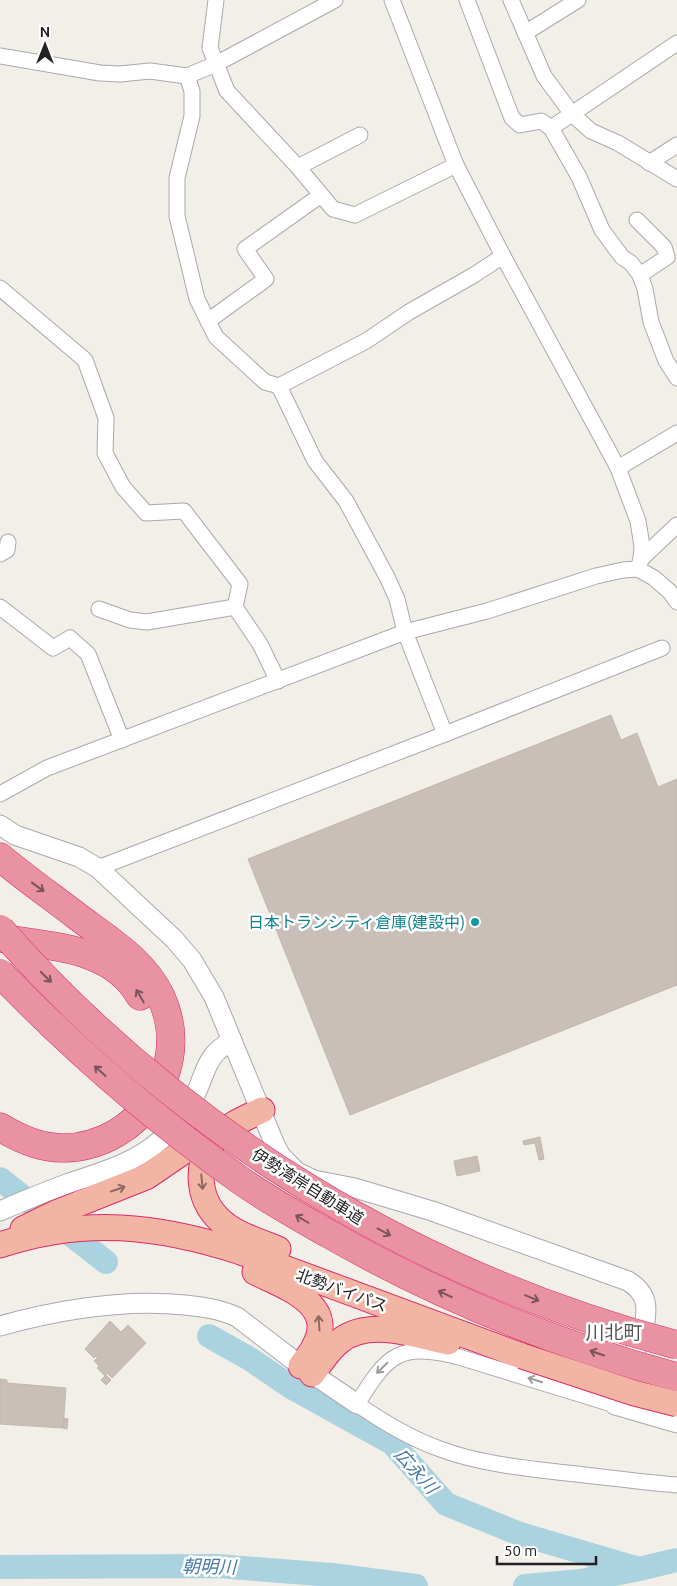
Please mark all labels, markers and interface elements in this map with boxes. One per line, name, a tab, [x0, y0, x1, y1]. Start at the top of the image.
north arrow	[20, 20, 70, 70]
text: N	[40, 24, 50, 40]
one-way arrow	[31, 882, 45, 892]
place label: 日本トランシティ倉庫(建設中)	[248, 913, 465, 932]
marker: 日本トランシティ倉庫(建設中)	[469, 916, 481, 928]
one-way arrow	[39, 971, 52, 983]
one-way arrow	[135, 990, 145, 1004]
one-way arrow	[94, 1065, 107, 1077]
street label: 伊勢湾岸自動車道	[249, 1144, 367, 1228]
one-way arrow	[197, 1174, 206, 1190]
one-way arrow	[110, 1184, 125, 1193]
one-way arrow	[295, 1213, 309, 1223]
one-way arrow	[376, 1227, 390, 1237]
street label: 北勢バイパス	[294, 1265, 390, 1315]
one-way arrow	[438, 1289, 453, 1299]
one-way arrow	[524, 1294, 539, 1303]
one-way arrow	[314, 1315, 323, 1331]
district label: 川北町	[585, 1321, 643, 1343]
one-way arrow	[589, 1348, 605, 1358]
one-way arrow	[376, 1361, 388, 1374]
one-way arrow	[528, 1375, 543, 1384]
water label: 広永川	[391, 1444, 444, 1499]
scale bar	[497, 1534, 596, 1566]
text: 50 m	[504, 1542, 537, 1559]
water label: 朝明川	[182, 1556, 238, 1577]

